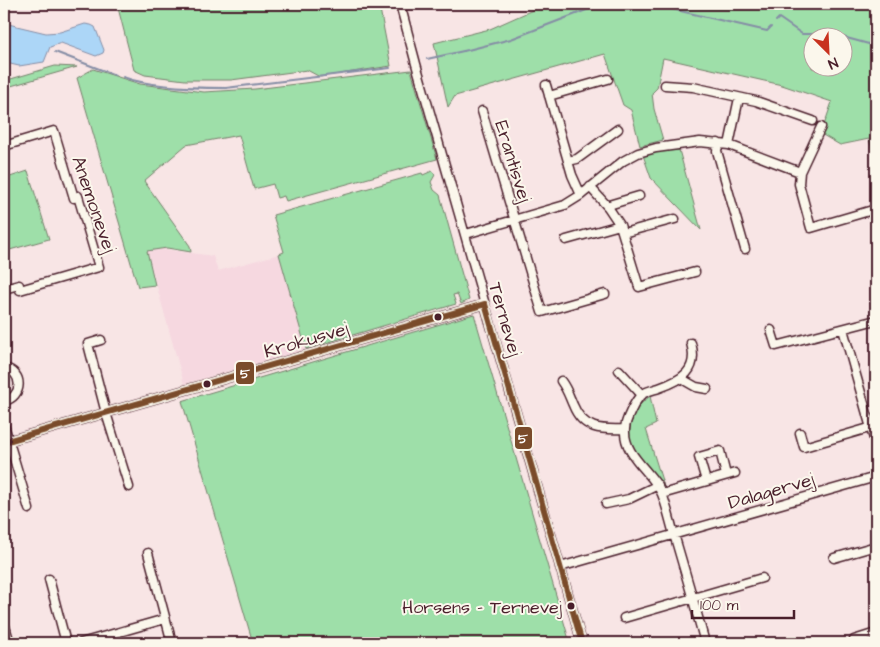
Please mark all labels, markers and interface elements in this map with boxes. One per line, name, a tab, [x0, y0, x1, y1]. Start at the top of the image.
north arrow	[802, 28, 852, 78]
text: N	[825, 52, 841, 74]
street label: Erantisvej	[487, 117, 538, 206]
street label: Anemonevej	[64, 152, 123, 257]
street label: Ternevej	[481, 279, 528, 360]
unlabelled marker	[433, 312, 443, 322]
street label: Krokusvej	[261, 315, 353, 365]
line badge: 5	[235, 361, 255, 385]
text: 5	[240, 364, 251, 384]
unlabelled marker	[202, 379, 212, 389]
line badge: 5	[514, 426, 533, 450]
text: 5	[518, 429, 529, 449]
street label: Dalagervej	[725, 466, 819, 518]
scale bar	[692, 587, 795, 619]
place label: Horsens - Ternevej	[402, 595, 563, 620]
text: 100 m	[700, 595, 739, 616]
marker: Horsens - Ternevej	[566, 601, 576, 611]

